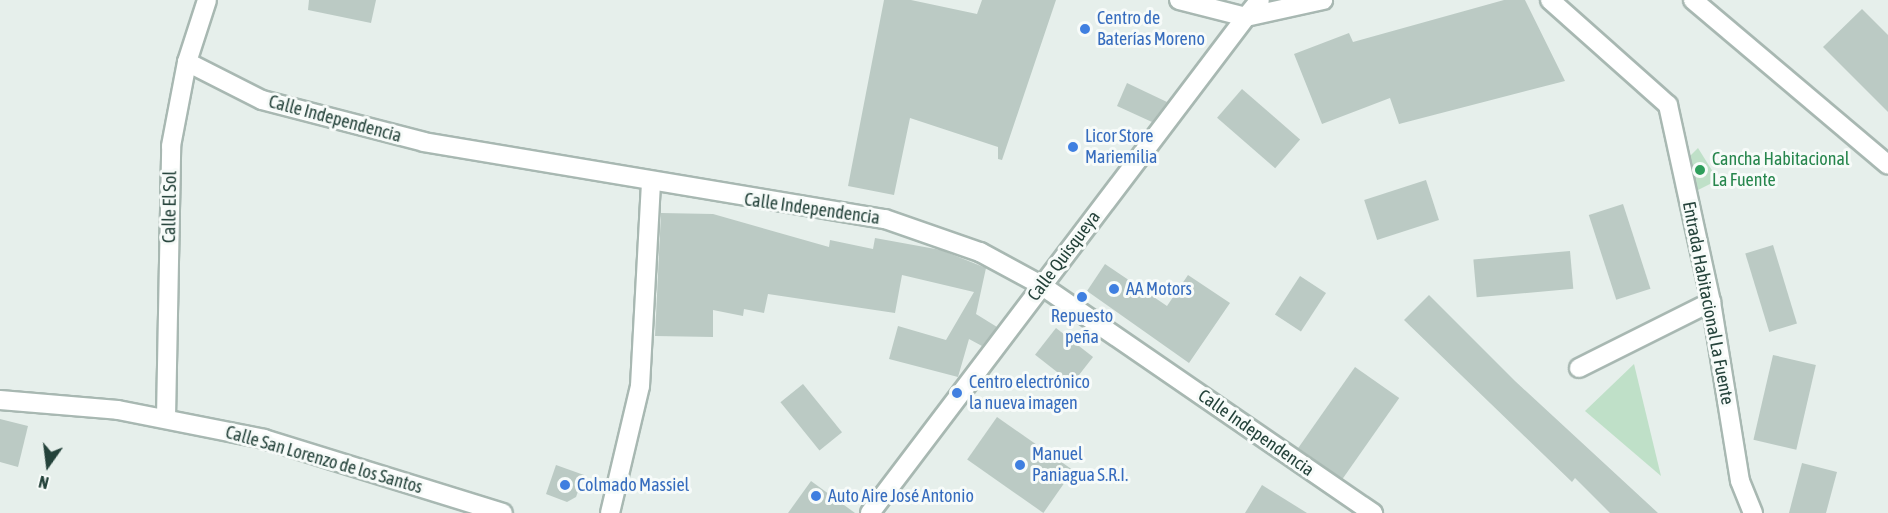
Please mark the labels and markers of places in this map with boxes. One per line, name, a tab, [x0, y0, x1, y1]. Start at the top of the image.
place label: Centro de Baterías Moreno	[1097, 8, 1205, 50]
marker: Centro de Baterías Moreno	[1078, 22, 1092, 36]
place label: Licor Store Mariemilia	[1085, 126, 1157, 168]
marker: Licor Store Mariemilia	[1066, 140, 1080, 154]
place label: Cancha Habitacional La Fuente	[1712, 149, 1850, 192]
marker: Cancha Habitacional La Fuente	[1693, 163, 1707, 177]
place label: AA Motors	[1126, 278, 1192, 300]
marker: AA Motors	[1107, 282, 1121, 296]
marker: Repuesto peña	[1075, 290, 1089, 304]
place label: Repuesto peña	[1051, 306, 1113, 348]
place label: Centro electrónico la nueva imagen	[969, 372, 1090, 415]
marker: Centro electrónico la nueva imagen	[950, 386, 964, 400]
place label: Manuel Paniagua S.R.I.	[1032, 444, 1128, 486]
marker: Manuel Paniagua S.R.I.	[1013, 458, 1027, 472]
place label: Colmado Massiel	[577, 474, 689, 496]
marker: Colmado Massiel	[558, 478, 572, 492]
place label: Auto Aire José Antonio	[828, 485, 974, 507]
marker: Auto Aire José Antonio	[809, 489, 823, 503]

